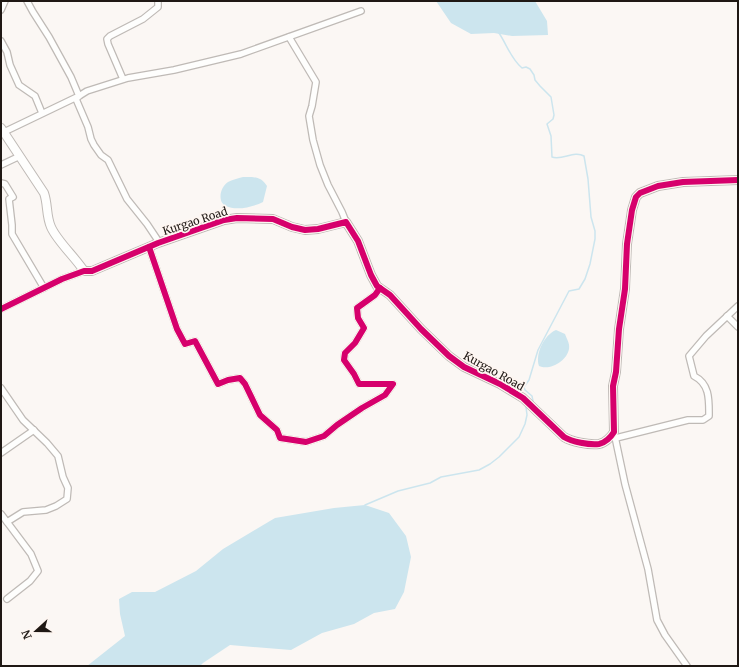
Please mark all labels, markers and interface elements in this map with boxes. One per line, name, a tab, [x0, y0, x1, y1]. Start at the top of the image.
street label: Kurgao Road	[161, 204, 230, 238]
street label: Kurgao Road	[461, 349, 527, 394]
north arrow	[16, 611, 56, 651]
text: N	[18, 628, 35, 641]

